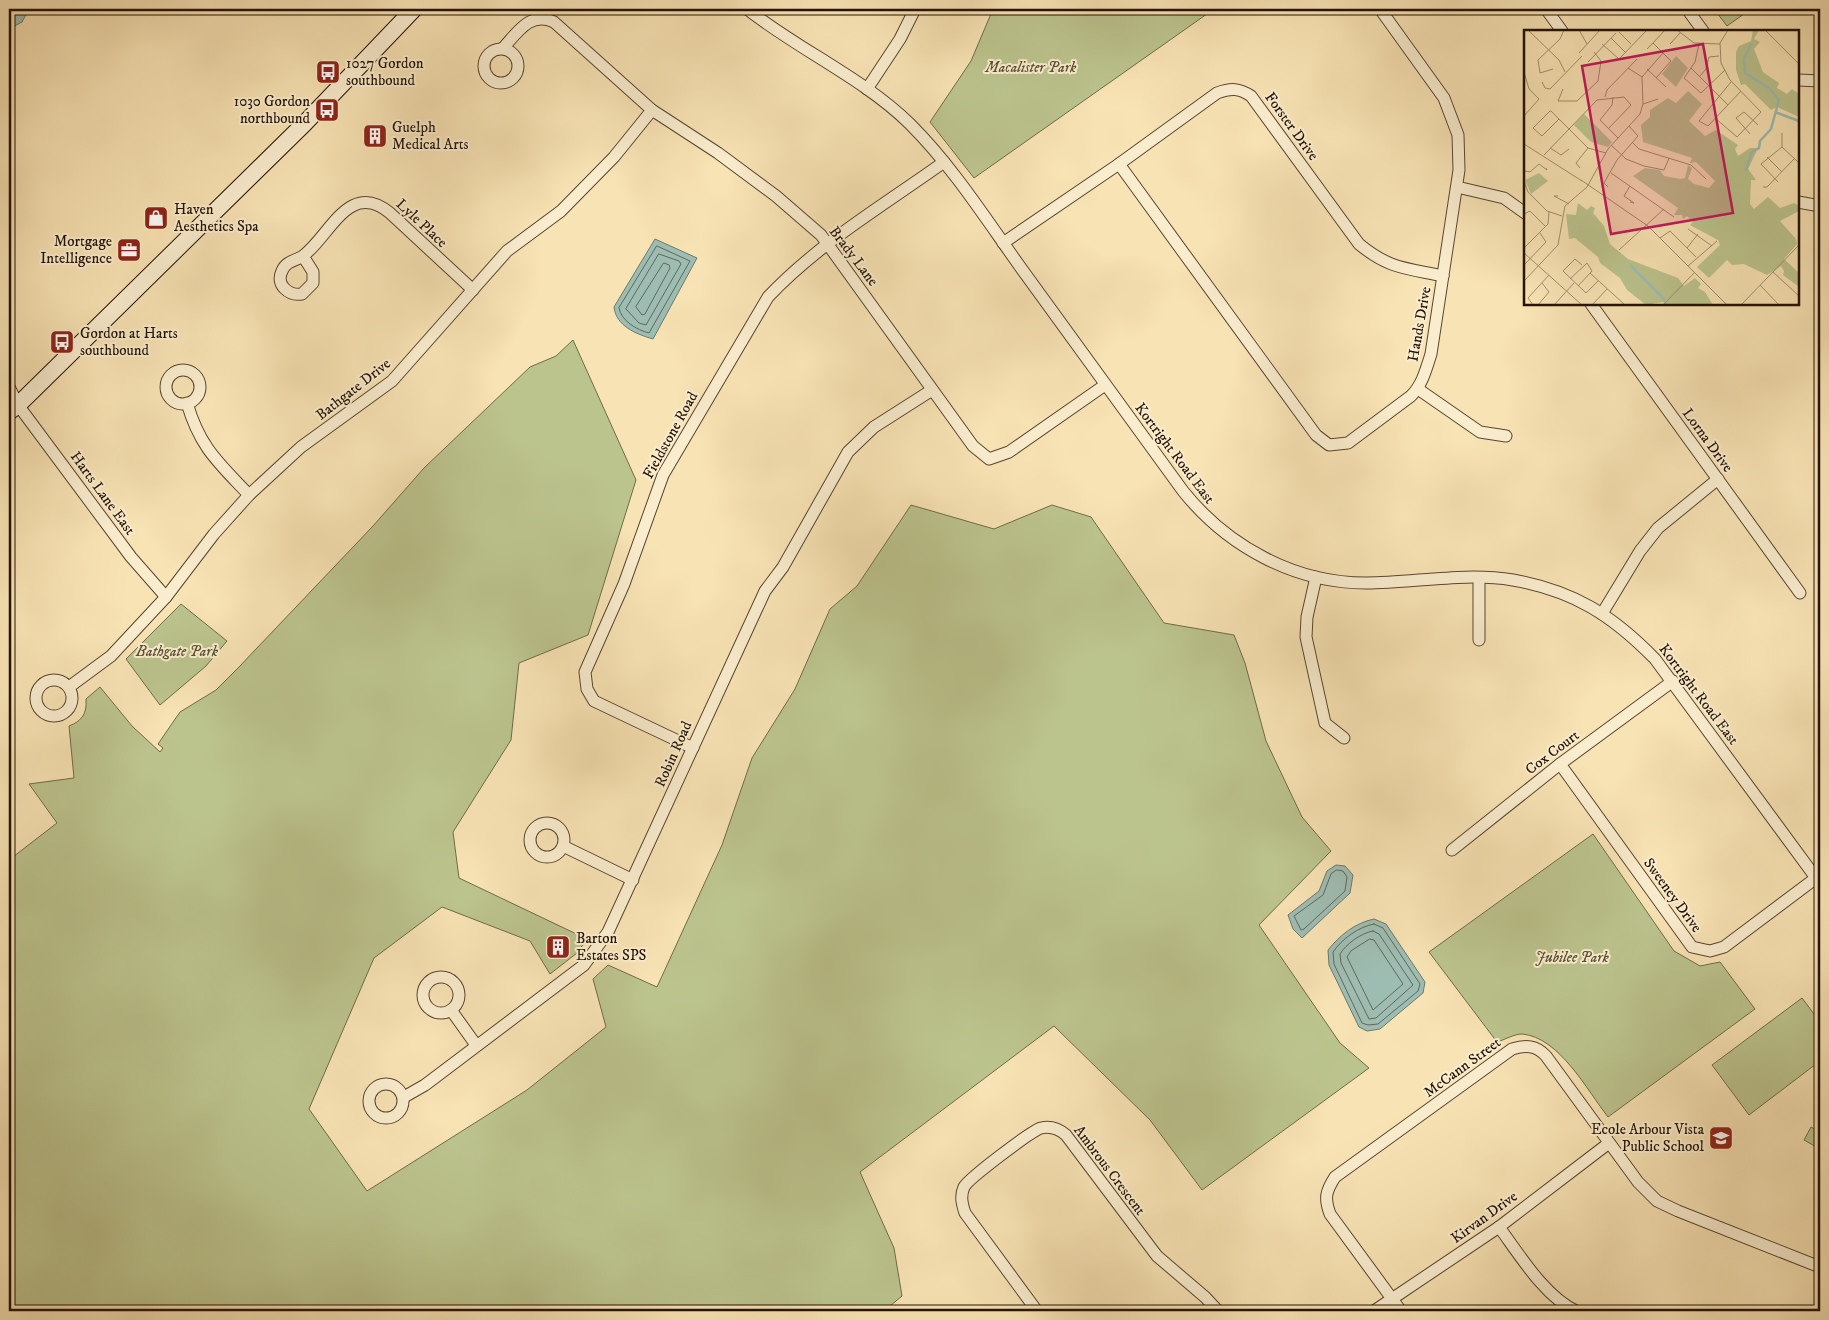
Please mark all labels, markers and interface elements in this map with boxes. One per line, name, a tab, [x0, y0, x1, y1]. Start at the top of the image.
inset map	[1524, 30, 1799, 305]
place label: 1027 Gordon southbound	[346, 54, 424, 90]
park label: Macalister Park	[985, 58, 1077, 77]
bus stop icon: 1027 Gordon southbound	[315, 59, 341, 85]
street label: Forster Drive	[1260, 88, 1323, 164]
place label: 1030 Gordon northbound	[234, 92, 311, 128]
bus stop icon: 1030 Gordon northbound	[314, 97, 340, 123]
place label: Guelph Medical Arts	[392, 118, 469, 154]
building icon: Guelph Medical Arts	[362, 123, 388, 149]
street label: Lyle Place	[392, 195, 451, 252]
place label: Haven Aesthetics Spa	[174, 200, 259, 236]
shop icon: Haven Aesthetics Spa	[143, 205, 169, 231]
street label: Brady Lane	[825, 223, 882, 290]
place label: Mortgage Intelligence	[40, 232, 112, 268]
office icon: Mortgage Intelligence	[116, 237, 142, 263]
street label: Hands Drive	[1404, 285, 1435, 363]
place label: Gordon at Harts southbound	[80, 324, 178, 360]
bus stop icon: Gordon at Harts southbound	[49, 329, 75, 355]
street label: Bathgate Drive	[312, 354, 395, 425]
street label: Fieldstone Road	[639, 388, 702, 482]
street label: Kortright Road East	[1130, 399, 1219, 508]
street label: Lorna Drive	[1678, 405, 1737, 476]
street label: Harts Lane East	[66, 448, 139, 539]
street label: Kortright Road East	[1654, 640, 1743, 749]
park label: Bathgate Park	[135, 642, 219, 661]
street label: Robin Road	[650, 718, 697, 790]
street label: Cox Court	[1522, 726, 1583, 779]
street label: Sweeney Drive	[1639, 854, 1706, 936]
place label: Barton Estates SPS	[576, 929, 647, 965]
building icon: Barton Estates SPS	[545, 934, 571, 960]
park label: Jubilee Park	[1535, 948, 1610, 967]
street label: McCann Street	[1420, 1033, 1505, 1102]
place label: Ecole Arbour Vista Public School	[1591, 1120, 1705, 1156]
street label: Ambrous Crescent	[1070, 1121, 1150, 1219]
school or university icon: Ecole Arbour Vista Public School	[1708, 1125, 1734, 1151]
street label: Kirvan Drive	[1447, 1187, 1521, 1248]

